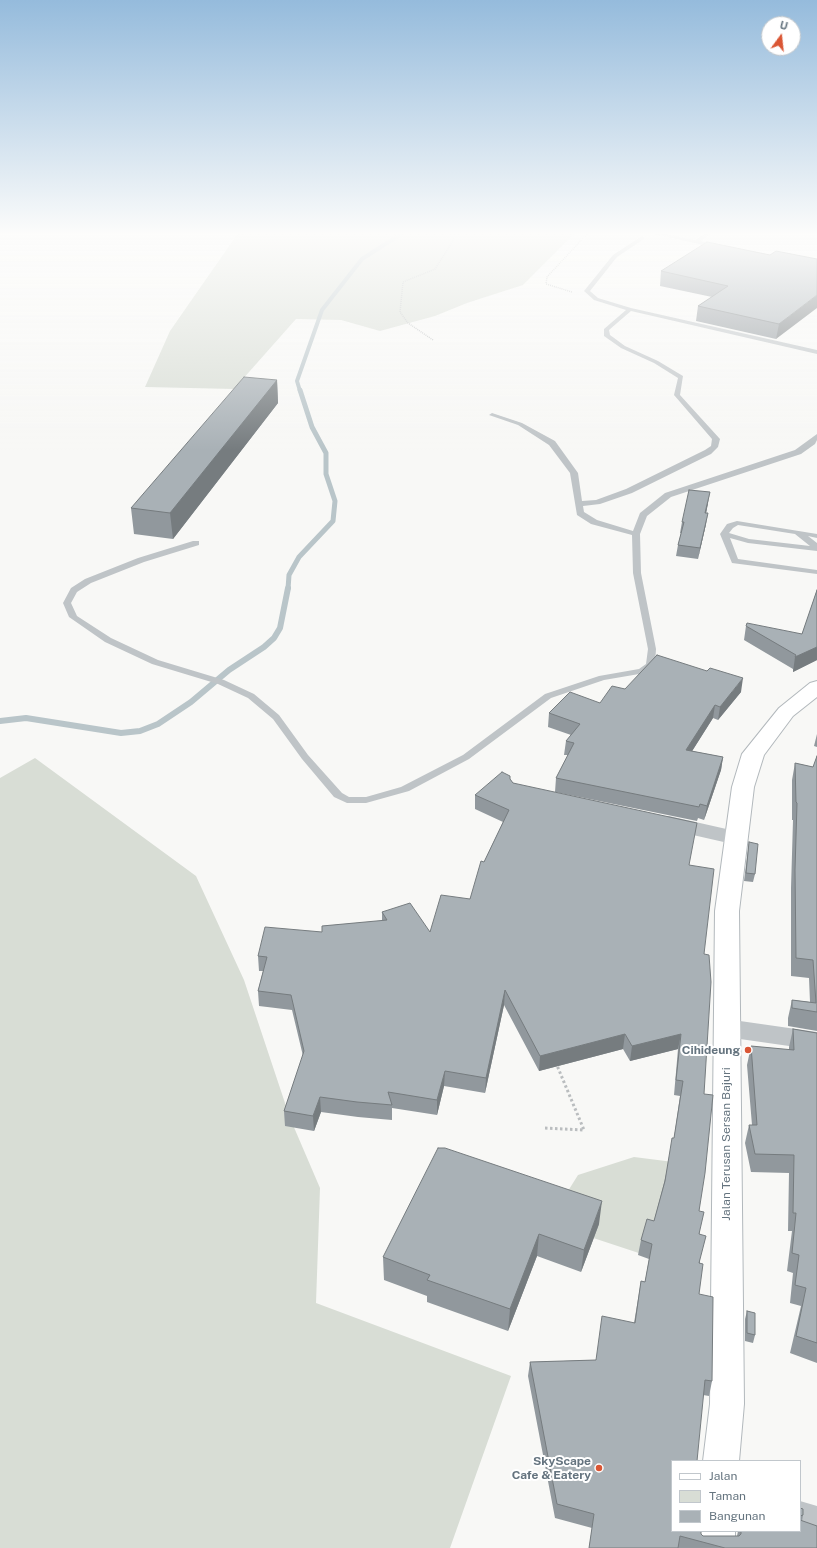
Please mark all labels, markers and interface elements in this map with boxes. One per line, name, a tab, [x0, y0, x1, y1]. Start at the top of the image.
north arrow	[761, 16, 801, 56]
text: U	[778, 19, 789, 32]
place label: Cihideung	[682, 1043, 740, 1057]
marker: Cihideung	[743, 1045, 753, 1055]
street label: Jalan Terusan Sersan Bajuri	[719, 1067, 733, 1221]
place label: SkyScape Cafe & Eatery	[512, 1454, 591, 1482]
legend	[671, 1460, 801, 1532]
marker: SkyScape Cafe & Eatery	[594, 1463, 604, 1473]
text: Jalan	[709, 1469, 737, 1483]
text: Taman	[709, 1489, 746, 1503]
text: Bangunan	[709, 1509, 765, 1523]

